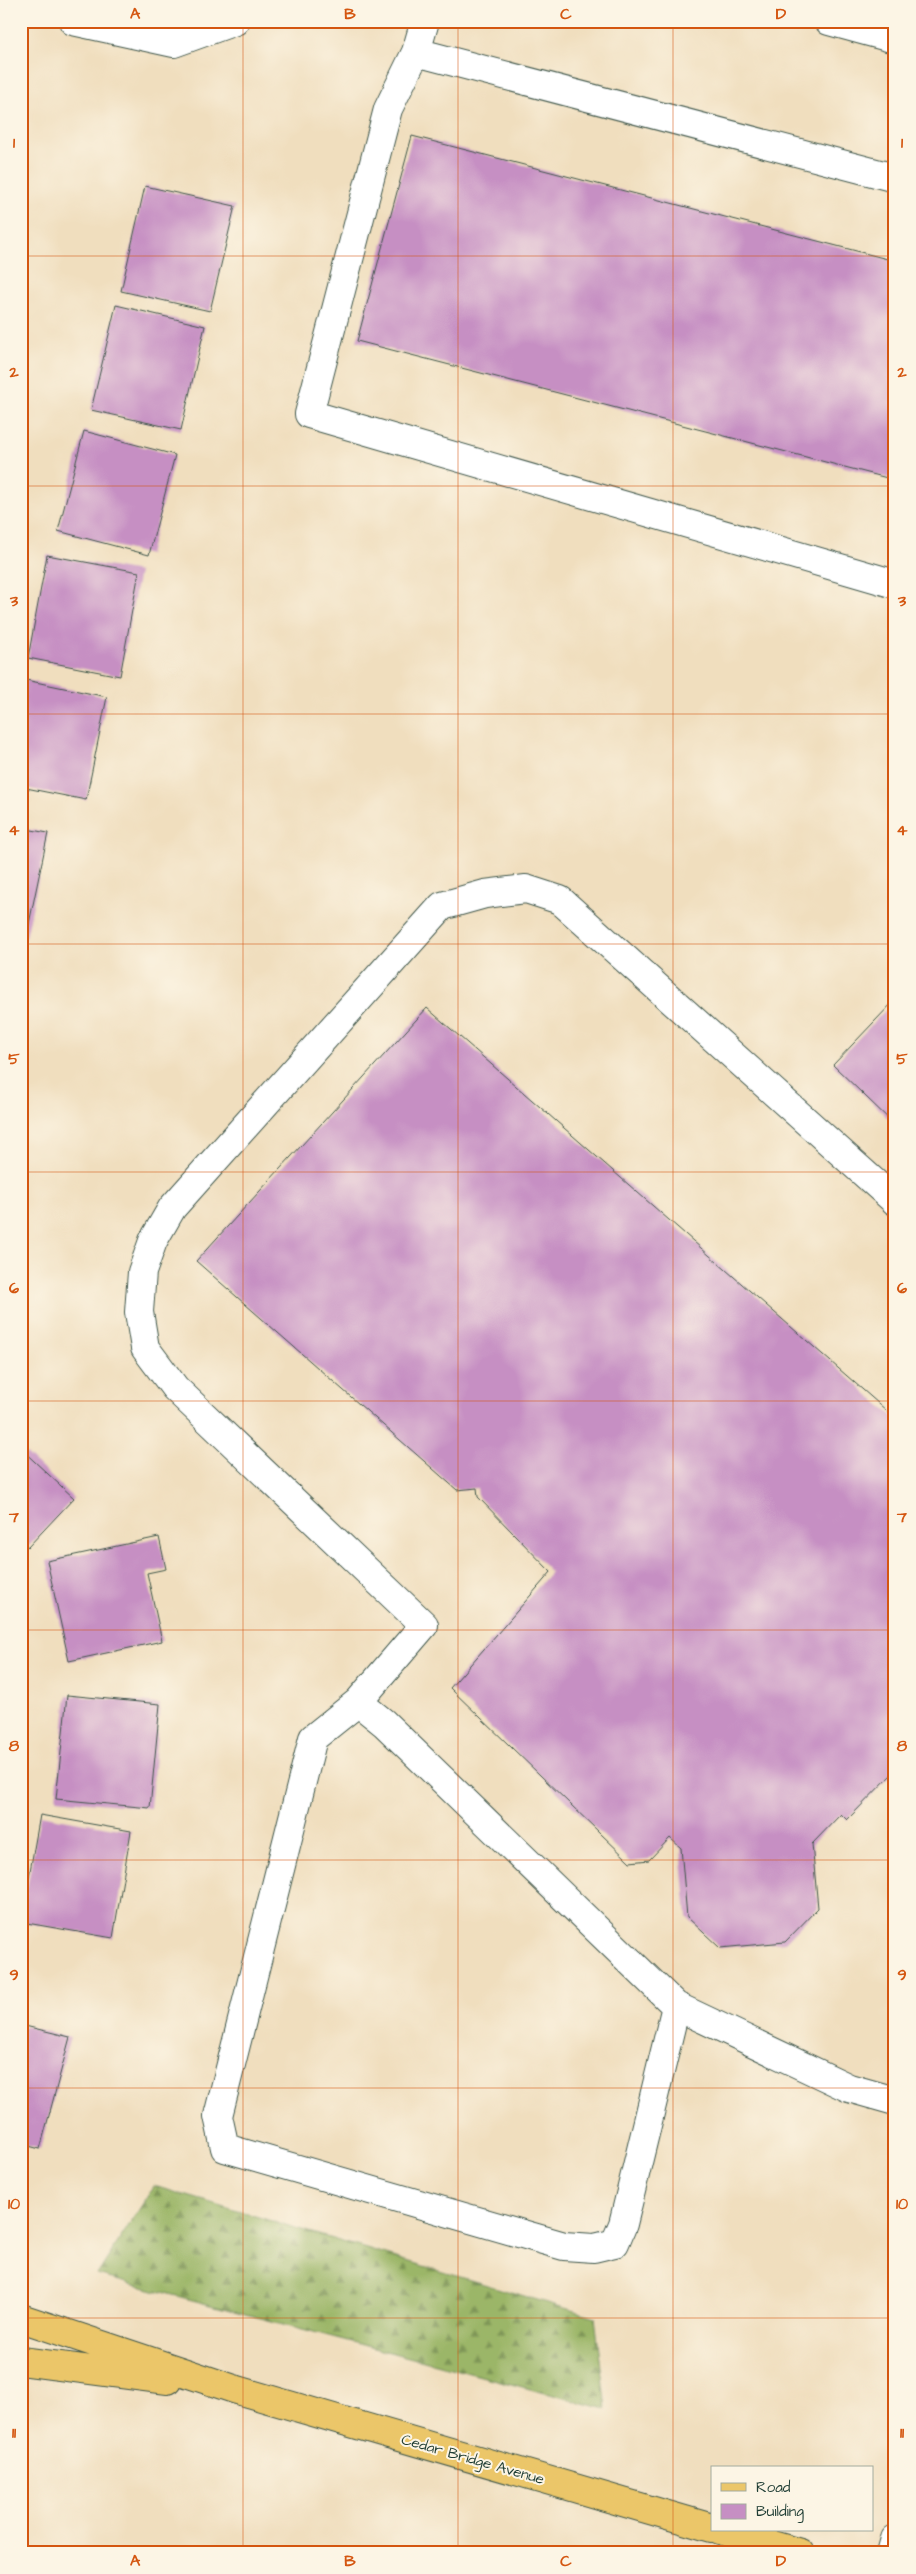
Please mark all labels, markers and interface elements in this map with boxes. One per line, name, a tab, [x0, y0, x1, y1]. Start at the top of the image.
text: A	[130, 3, 141, 25]
text: B	[344, 3, 356, 25]
text: C	[560, 3, 572, 25]
text: D	[776, 3, 787, 25]
text: 1	[13, 132, 16, 154]
text: 1	[901, 132, 904, 154]
text: 2	[8, 361, 19, 383]
text: 2	[896, 361, 907, 383]
text: 3	[9, 590, 19, 612]
text: 3	[897, 590, 907, 612]
text: 4	[9, 819, 20, 841]
text: 4	[897, 819, 908, 841]
text: 5	[8, 1048, 20, 1070]
text: 5	[896, 1048, 908, 1070]
text: 6	[9, 1277, 19, 1299]
text: 6	[897, 1277, 907, 1299]
text: 7	[8, 1506, 19, 1528]
text: 7	[896, 1506, 907, 1528]
text: 8	[9, 1735, 20, 1757]
text: 8	[897, 1735, 908, 1757]
text: 9	[9, 1964, 19, 1986]
text: 9	[897, 1964, 907, 1986]
text: 10	[8, 2193, 20, 2215]
text: 10	[896, 2193, 908, 2215]
text: 11	[12, 2422, 17, 2444]
text: 11	[900, 2422, 905, 2444]
street label: Cedar Bridge Avenue	[399, 2429, 547, 2491]
legend	[711, 2466, 874, 2532]
text: Road	[756, 2477, 791, 2498]
text: Building	[756, 2501, 804, 2523]
text: A	[130, 2550, 141, 2572]
text: B	[344, 2550, 356, 2572]
text: C	[560, 2550, 572, 2572]
text: D	[776, 2550, 787, 2572]

